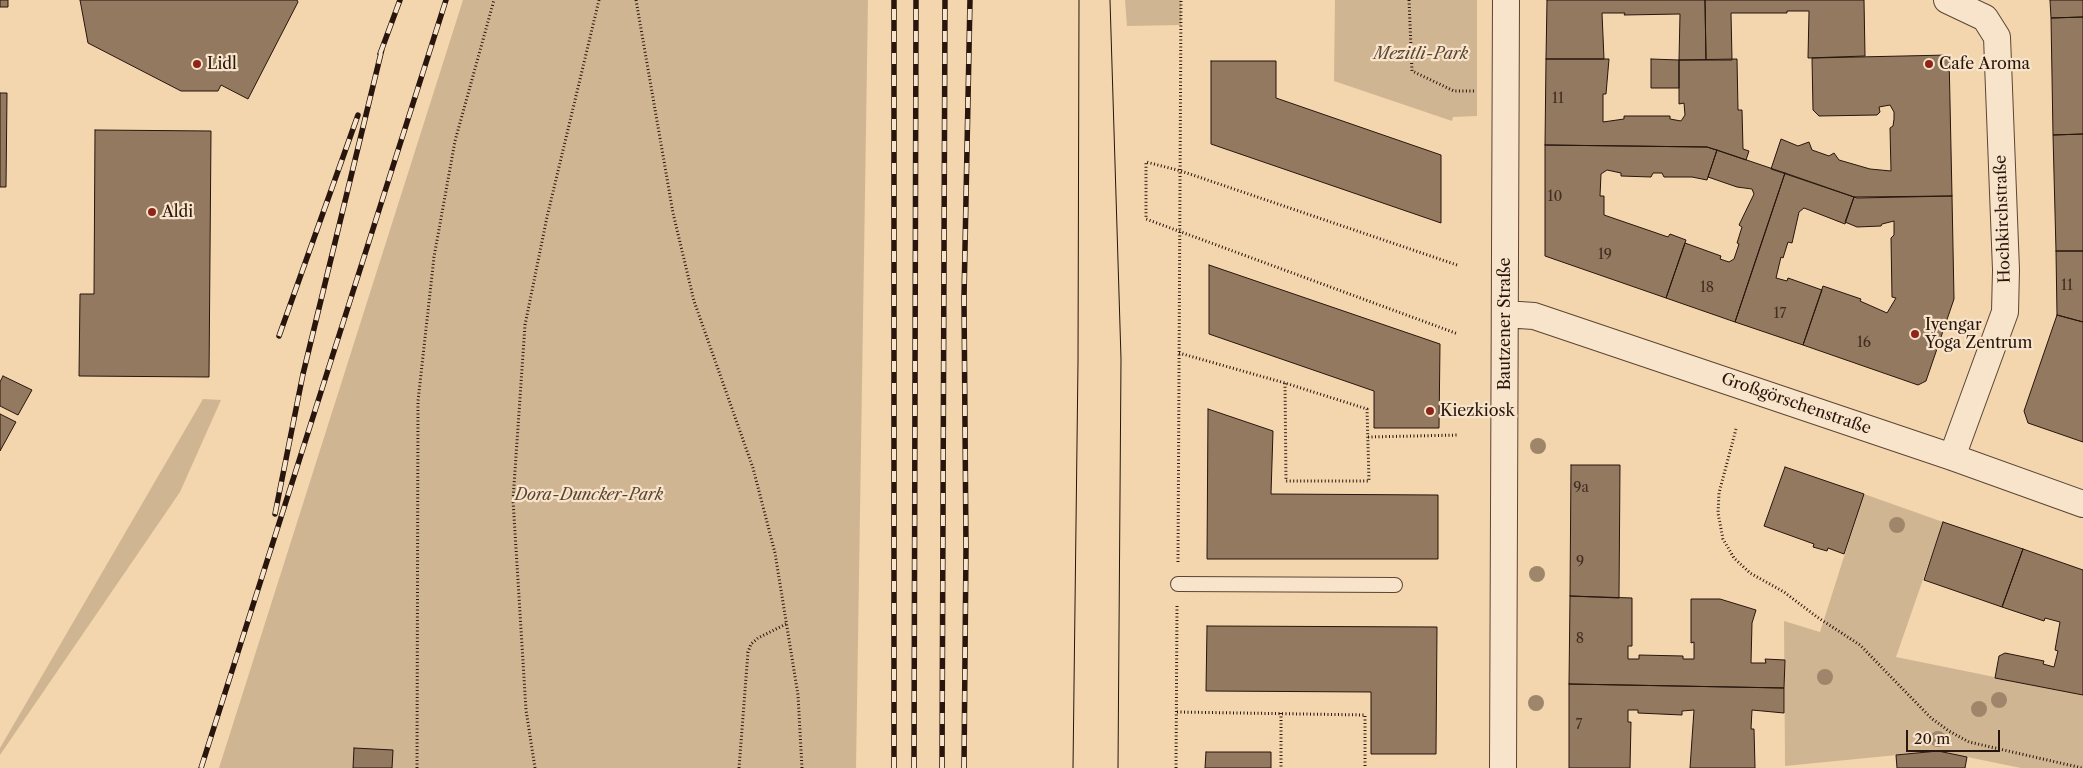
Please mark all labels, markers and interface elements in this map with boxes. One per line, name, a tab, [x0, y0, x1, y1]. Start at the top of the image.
park label: Mezitli-Park	[1374, 44, 1468, 64]
place label: Lidl	[207, 54, 237, 74]
place label: Cafe Aroma	[1939, 54, 2030, 74]
marker: Lidl	[191, 58, 203, 70]
marker: Cafe Aroma	[1923, 58, 1935, 70]
house number: 11	[1552, 91, 1564, 107]
street label: Hochkirchstraße	[1991, 155, 2015, 283]
house number: 10	[1548, 189, 1562, 205]
place label: Aldi	[162, 202, 193, 222]
marker: Aldi	[146, 206, 158, 218]
house number: 19	[1598, 247, 1612, 263]
street label: Bautzener Straße	[1495, 258, 1515, 390]
house number: 11	[2061, 278, 2073, 294]
house number: 18	[1700, 280, 1714, 296]
house number: 17	[1774, 306, 1786, 322]
place label: Iyengar Yoga Zentrum	[1925, 315, 2032, 353]
marker: Iyengar Yoga Zentrum	[1909, 328, 1921, 340]
house number: 16	[1857, 335, 1871, 351]
street label: Großgörschenstraße	[1719, 369, 1873, 439]
place label: Kiezkiosk	[1440, 401, 1515, 421]
marker: Kiezkiosk	[1424, 405, 1436, 417]
house number: 9a	[1573, 480, 1589, 496]
park label: Dora-Duncker-Park	[515, 485, 663, 505]
house number: 9	[1576, 554, 1584, 570]
house number: 8	[1576, 631, 1584, 647]
house number: 7	[1576, 717, 1582, 733]
scale bar	[1908, 720, 2002, 752]
text: 20 m	[1914, 729, 1950, 748]

